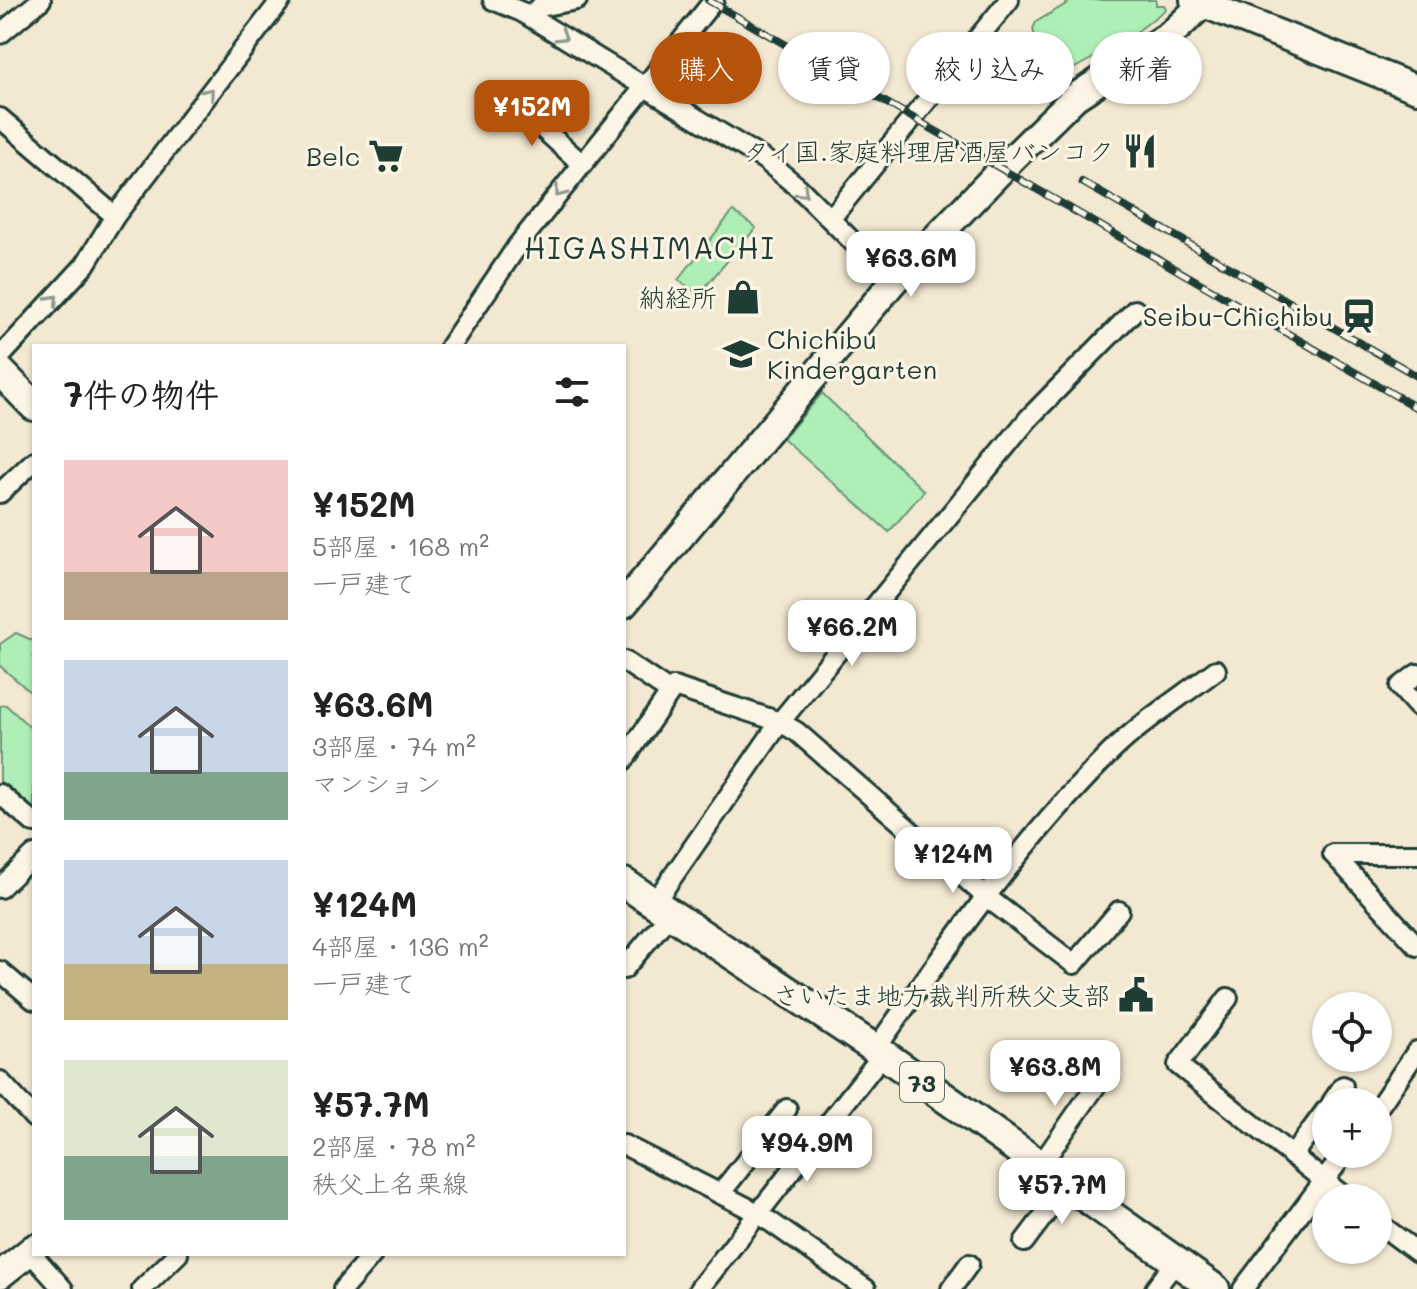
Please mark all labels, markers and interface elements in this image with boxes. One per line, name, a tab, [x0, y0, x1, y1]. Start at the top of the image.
one-way arrow	[553, 26, 568, 41]
chip: 購入	[650, 32, 762, 104]
chip: 賃貸	[778, 32, 890, 104]
chip: 絞り込み	[906, 32, 1074, 104]
chip: 新着	[1090, 32, 1202, 104]
pin: ¥152M	[476, 80, 588, 148]
one-way arrow	[199, 88, 214, 102]
text: ¥152M	[492, 89, 572, 123]
restaurant icon: タイ国.家庭料理居酒屋バンコク	[1121, 132, 1159, 170]
place label: タイ国.家庭料理居酒屋バンコク	[743, 134, 1114, 168]
supermarket icon: Belc	[367, 137, 405, 175]
place label: Belc	[306, 139, 360, 173]
one-way arrow	[555, 183, 569, 198]
one-way arrow	[794, 183, 808, 197]
district label: HIGASHIMACHI	[524, 227, 776, 267]
pin: ¥63.6M	[846, 231, 976, 299]
text: ¥63.6M	[864, 240, 958, 274]
shop icon: 納経所	[724, 278, 762, 316]
place label: 納経所	[639, 280, 717, 314]
one-way arrow	[43, 295, 58, 309]
station icon: Seibu-Chichibu	[1340, 297, 1378, 335]
place label: Seibu-Chichibu	[1143, 299, 1333, 333]
place label: Chichibu Kindergarten	[767, 322, 937, 386]
school or university icon: Chichibu Kindergarten	[722, 335, 760, 373]
icon: filters	[550, 370, 594, 414]
text: 7件の物件	[64, 371, 219, 416]
text: ¥152M	[312, 481, 416, 526]
icon: home	[128, 492, 224, 588]
text: 5部屋 · 168 m²	[312, 529, 489, 563]
text: 一戸建て	[312, 566, 416, 600]
pin: ¥66.2M	[787, 600, 917, 668]
text: ¥66.2M	[806, 609, 898, 643]
text: ¥63.6M	[312, 681, 434, 726]
icon: home	[128, 692, 224, 788]
text: 3部屋 · 74 m²	[312, 729, 476, 763]
text: マンション	[312, 766, 441, 800]
pin: ¥124M	[897, 827, 1009, 895]
text: ¥124M	[913, 836, 993, 870]
text: ¥124M	[312, 881, 417, 926]
icon: home	[128, 892, 224, 988]
text: 4部屋 · 136 m²	[312, 929, 489, 963]
text: 一戸建て	[312, 966, 416, 1000]
public building icon: さいたま地方裁判所秩父支部	[1117, 976, 1155, 1014]
place label: さいたま地方裁判所秩父支部	[773, 978, 1110, 1012]
map controls	[1312, 992, 1392, 1264]
button: locate	[1312, 992, 1392, 1072]
pin: ¥63.8M	[990, 1040, 1120, 1108]
text: ¥63.8M	[1008, 1049, 1102, 1083]
road number: 73	[900, 1062, 944, 1102]
text: ¥57.7M	[312, 1081, 430, 1126]
button: +	[1312, 1088, 1392, 1168]
icon: home	[128, 1092, 224, 1188]
pin: ¥94.9M	[742, 1116, 872, 1184]
text: ¥94.9M	[760, 1125, 854, 1159]
text: 2部屋 · 78 m²	[312, 1129, 476, 1163]
pin: ¥57.7M	[997, 1158, 1127, 1226]
text: 秩父上名栗線	[312, 1166, 468, 1200]
text: ¥57.7M	[1017, 1167, 1107, 1201]
button: −	[1312, 1184, 1392, 1264]

